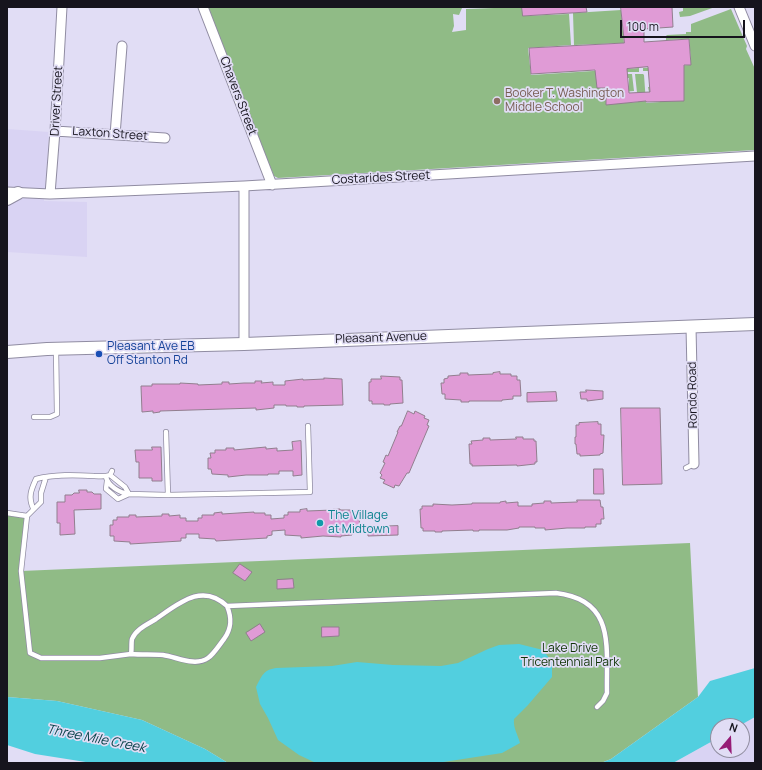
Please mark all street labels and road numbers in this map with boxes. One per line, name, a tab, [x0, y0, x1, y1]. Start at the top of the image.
street label: Chavers Street	[216, 55, 260, 137]
street label: Driver Street	[48, 66, 66, 136]
street label: Laxton Street	[72, 124, 148, 144]
street label: Costarides Street	[331, 168, 431, 188]
street label: Pleasant Avenue	[335, 329, 427, 347]
street label: Rondo Road	[685, 361, 701, 429]

